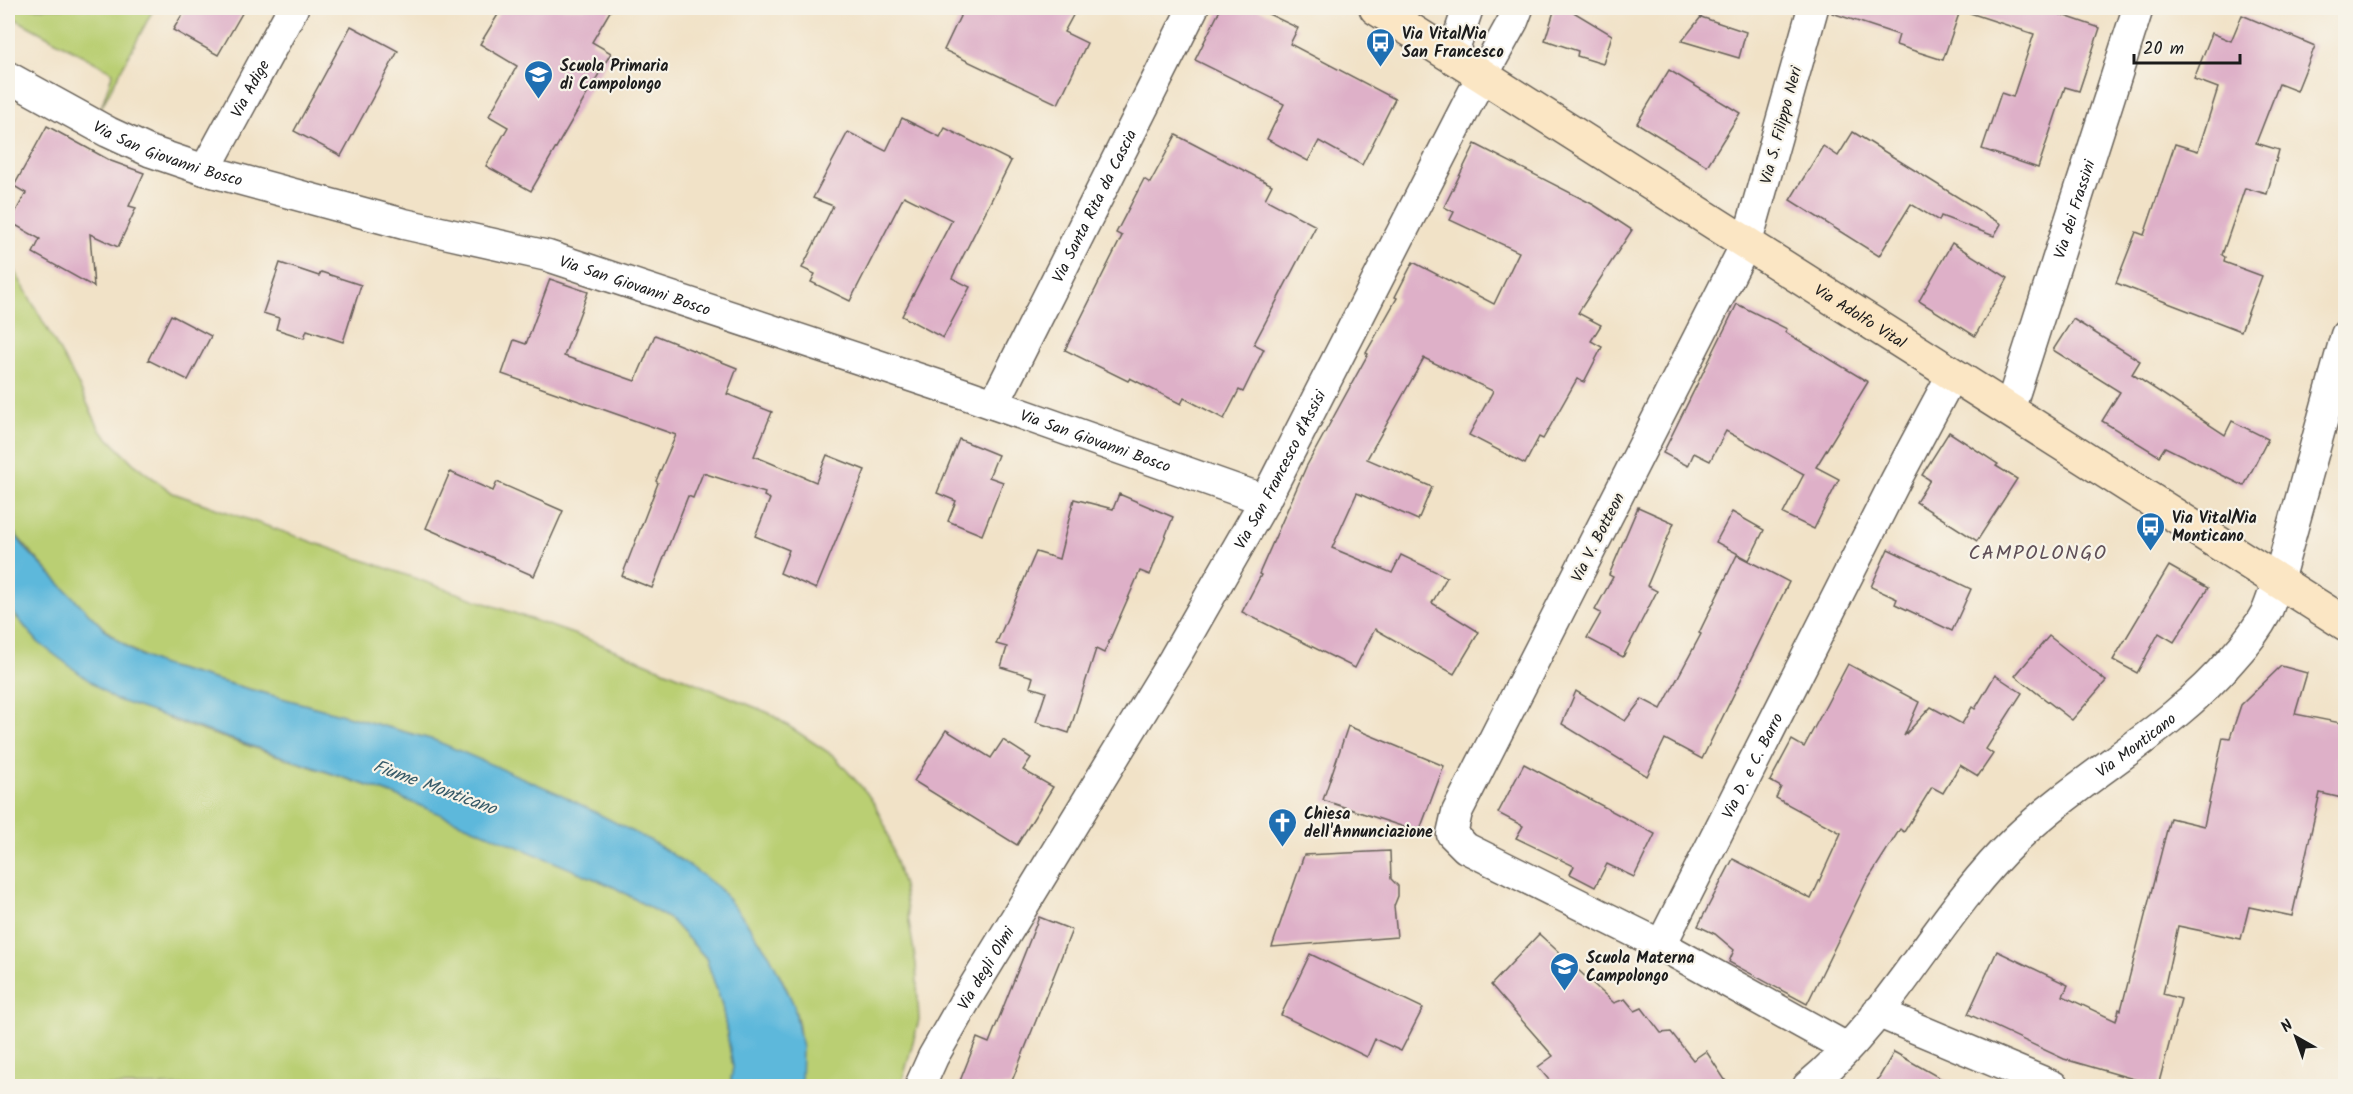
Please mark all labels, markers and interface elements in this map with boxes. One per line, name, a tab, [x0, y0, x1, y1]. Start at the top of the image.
place label: Via Vital/Via San Francesco	[1402, 22, 1504, 65]
bus stop icon: Via Vital/Via San Francesco	[1365, 26, 1397, 68]
scale bar	[2134, 27, 2240, 65]
text: 20 m	[2143, 35, 2184, 64]
place label: Scuola Primaria di Campolongo	[560, 54, 668, 97]
street label: Via Adige	[225, 56, 277, 122]
school or university icon: Scuola Primaria di Campolongo	[523, 58, 555, 100]
street label: Via S. Filippo Neri	[1754, 63, 1809, 187]
street label: Via San Giovanni Bosco	[88, 115, 245, 194]
street label: Via Santa Rita da Cascia	[1046, 125, 1144, 287]
street label: Via dei Frassini	[2048, 156, 2103, 262]
street label: Via San Giovanni Bosco	[556, 250, 714, 323]
street label: Via Adolfo Vital	[1809, 278, 1911, 356]
street label: Via San Francesco d'Assisi	[1228, 385, 1334, 555]
street label: Via San Giovanni Bosco	[1016, 403, 1174, 480]
street label: Via V. Botteon	[1565, 488, 1632, 587]
place label: Via Vital/Via Monticano	[2172, 506, 2257, 549]
bus stop icon: Via Vital/Via Monticano	[2135, 510, 2167, 552]
district label: CAMPOLONGO	[1968, 538, 2108, 570]
street label: Via Monticano	[2091, 707, 2182, 784]
street label: Via D. e C. Barro	[1716, 709, 1790, 823]
water label: Fiume Monticano	[369, 753, 502, 825]
place label: Chiesa dell'Annunciazione	[1304, 802, 1433, 845]
church icon: Chiesa dell'Annunciazione	[1267, 806, 1299, 848]
street label: Via degli Olmi	[951, 921, 1022, 1015]
place label: Scuola Materna Campolongo	[1586, 946, 1694, 989]
school or university icon: Scuola Materna Campolongo	[1549, 950, 1581, 992]
north arrow	[2266, 1007, 2326, 1067]
text: N	[2275, 1014, 2299, 1039]

